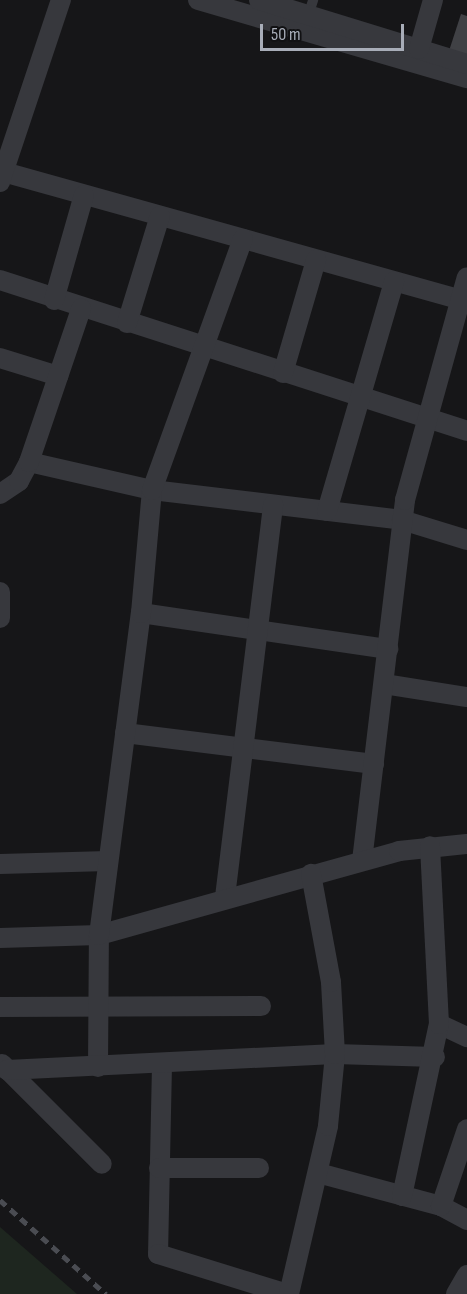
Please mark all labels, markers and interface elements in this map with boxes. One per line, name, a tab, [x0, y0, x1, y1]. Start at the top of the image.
scale bar	[263, 12, 407, 50]
text: 50 m	[271, 24, 301, 45]

